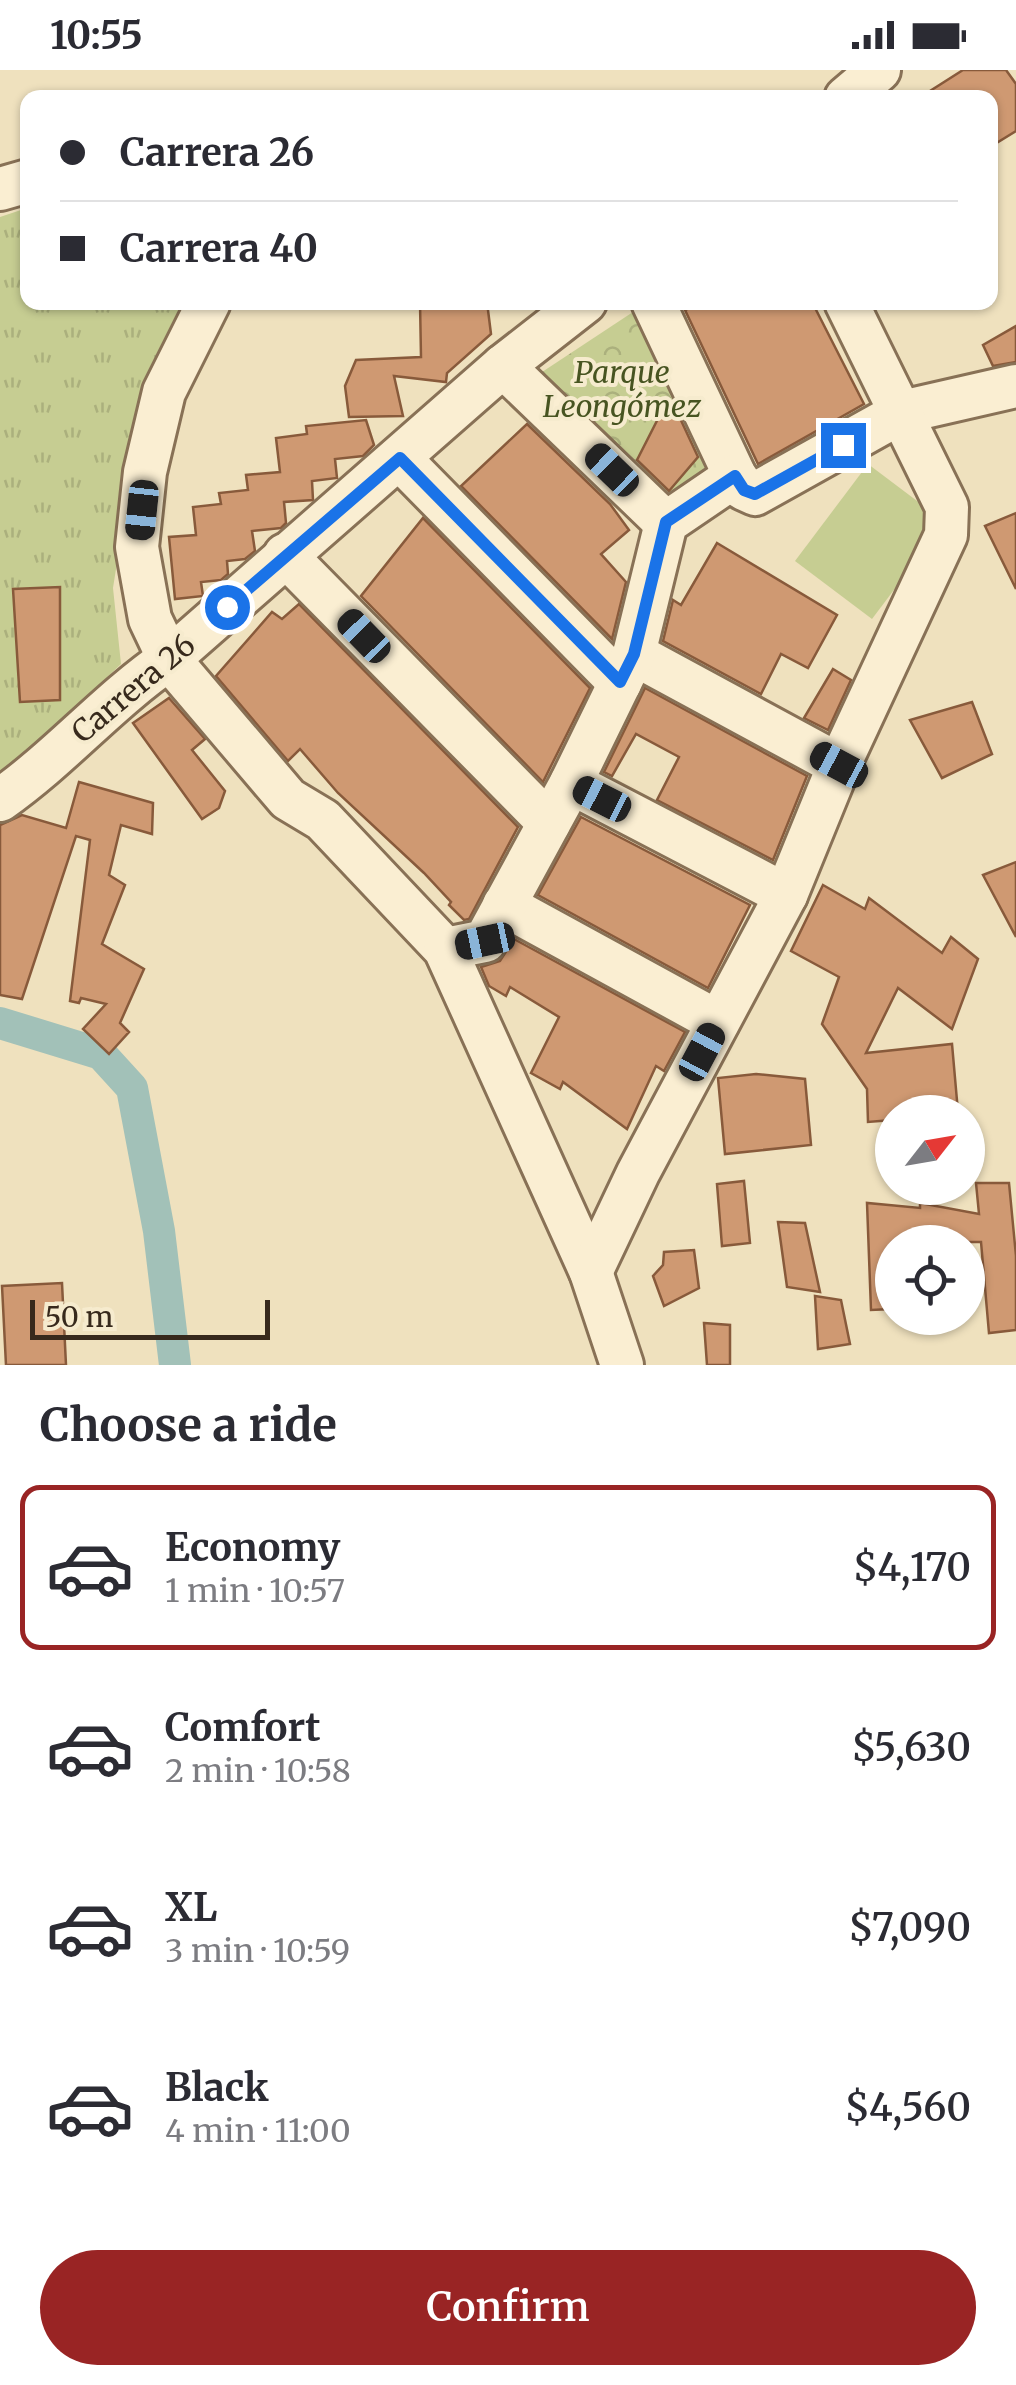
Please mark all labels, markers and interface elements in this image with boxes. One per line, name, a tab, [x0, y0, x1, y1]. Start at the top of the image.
text: 10:55	[50, 12, 143, 59]
text: Carrera 26	[120, 129, 314, 176]
text: Carrera 40	[120, 225, 318, 272]
park label: Parque Leongómez	[543, 353, 702, 425]
route end	[821, 423, 866, 468]
car	[580, 438, 644, 502]
car	[124, 479, 160, 541]
route start	[205, 585, 250, 630]
car	[332, 604, 396, 668]
street label: Carrera 26	[64, 625, 202, 751]
car	[805, 738, 873, 792]
car	[568, 772, 636, 826]
car	[453, 920, 517, 962]
car	[675, 1018, 729, 1086]
north arrow	[875, 1095, 985, 1205]
map controls	[875, 1095, 985, 1335]
button: locate	[875, 1225, 985, 1335]
scale bar	[30, 1295, 270, 1340]
text: 50 m	[45, 1299, 113, 1335]
text: Choose a ride	[40, 1397, 337, 1453]
icon: car	[45, 1523, 135, 1613]
text: Economy	[165, 1524, 340, 1571]
text: $4,170	[853, 1544, 971, 1591]
text: 1 min · 10:57	[165, 1571, 345, 1611]
icon: car	[45, 1703, 135, 1793]
text: Comfort	[165, 1704, 321, 1751]
text: $5,630	[851, 1724, 971, 1771]
text: 2 min · 10:58	[165, 1751, 351, 1791]
icon: car	[45, 1883, 135, 1973]
text: XL	[165, 1884, 217, 1931]
text: $7,090	[848, 1904, 971, 1951]
text: 3 min · 10:59	[165, 1931, 350, 1971]
icon: car	[45, 2063, 135, 2153]
text: Black	[165, 2064, 269, 2111]
text: $4,560	[845, 2084, 971, 2131]
text: 4 min · 11:00	[165, 2111, 351, 2151]
button: Confirm	[40, 2250, 976, 2365]

